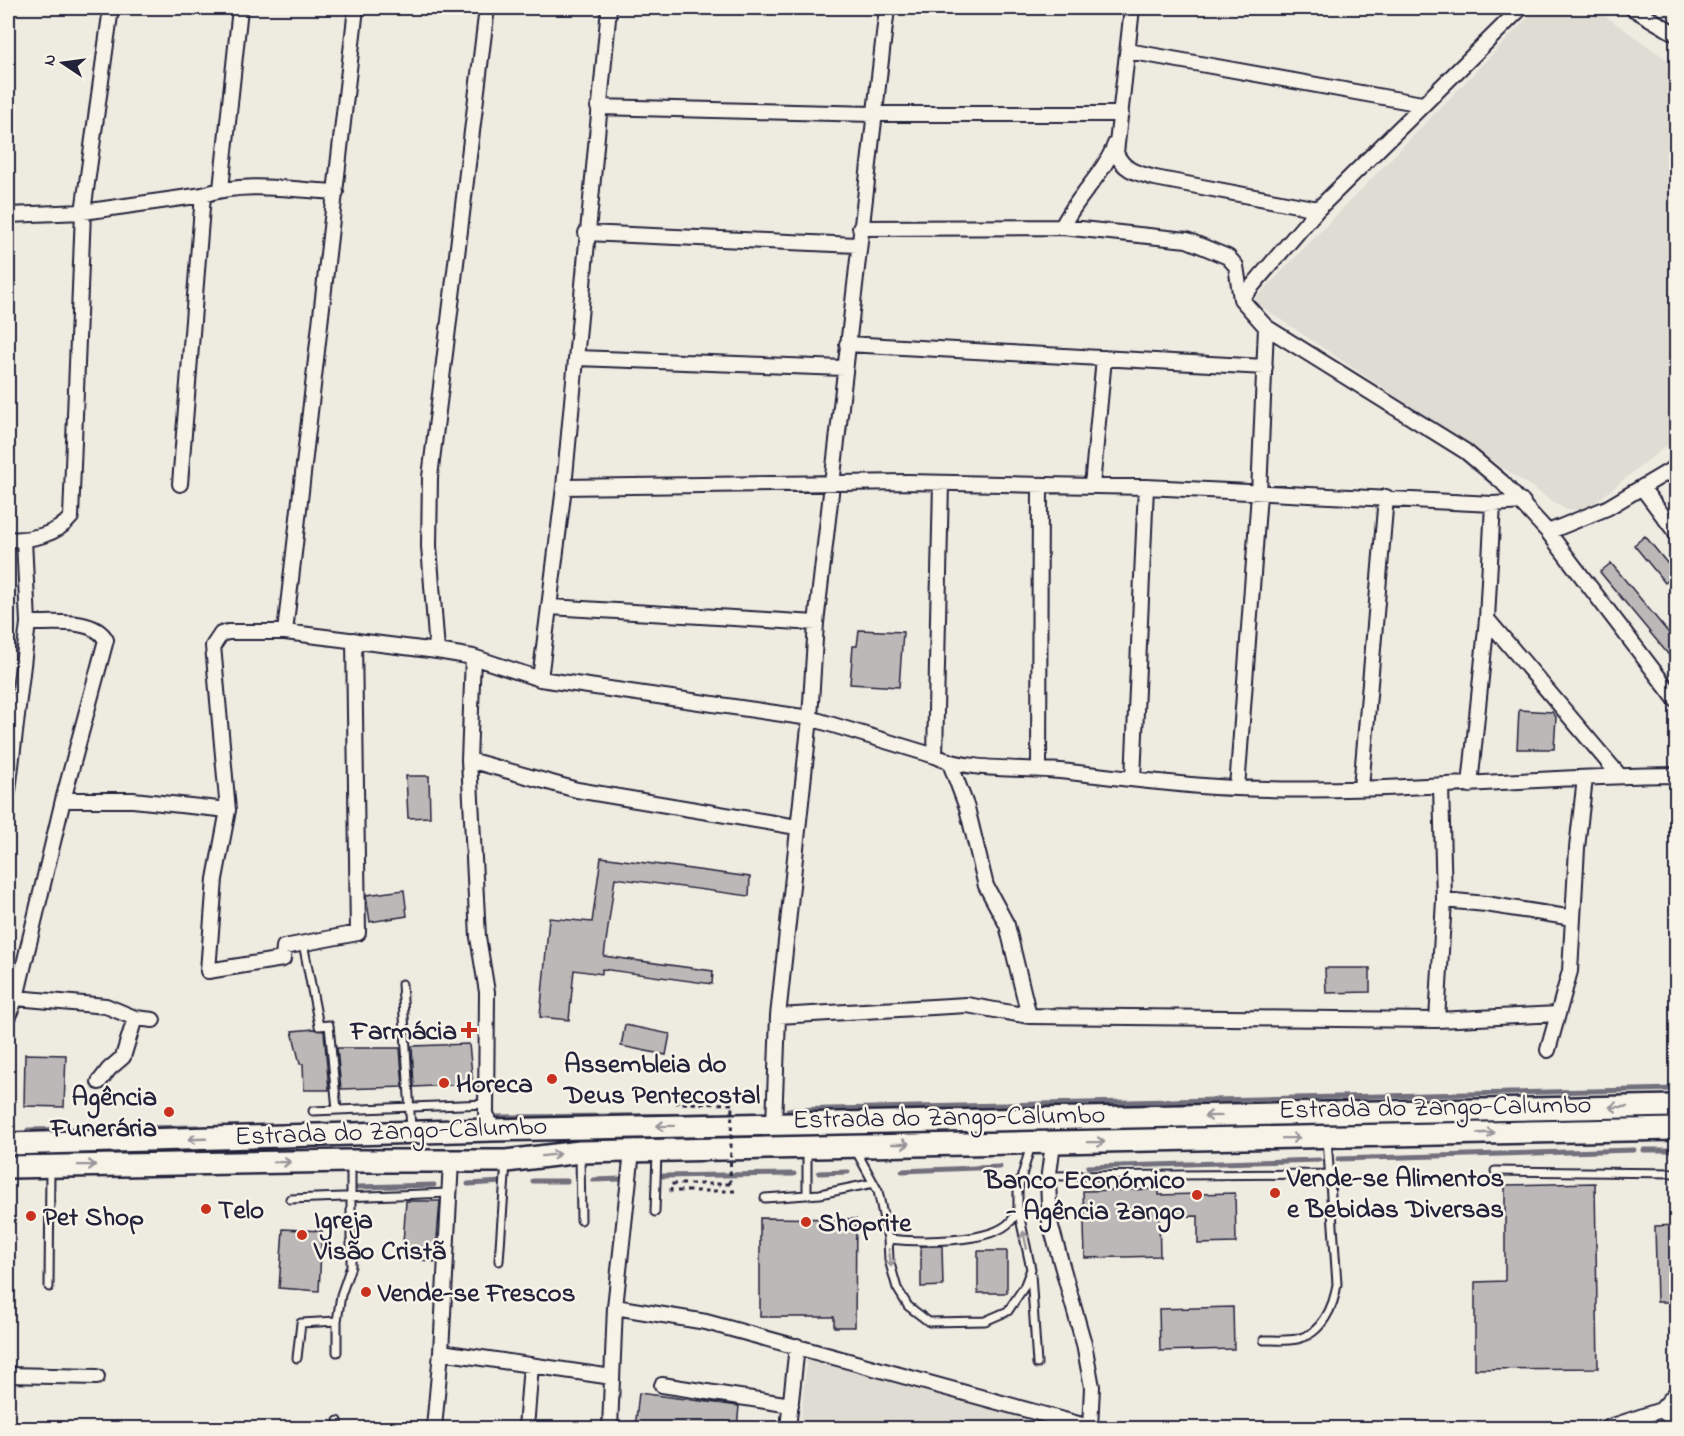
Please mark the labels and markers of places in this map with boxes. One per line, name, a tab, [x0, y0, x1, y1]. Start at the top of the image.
place label: Farmácia	[349, 1013, 457, 1052]
marker: Farmácia	[462, 1023, 476, 1037]
place label: Assembleia do Deus Pentecostal	[562, 1046, 760, 1116]
place label: Horeca	[456, 1066, 533, 1105]
marker: Assembleia do Deus Pentecostal	[545, 1072, 559, 1086]
marker: Horeca	[437, 1076, 451, 1090]
place label: Agência Funerária	[49, 1079, 157, 1149]
marker: Agência Funerária	[162, 1105, 176, 1119]
place label: Vende-se Alimentos e Bebidas Diversas	[1286, 1160, 1504, 1230]
place label: Banco Económico - Agência Zango	[983, 1162, 1185, 1233]
marker: Vende-se Alimentos e Bebidas Diversas	[1268, 1186, 1282, 1200]
marker: Banco Económico - Agência Zango	[1190, 1188, 1204, 1202]
place label: Telo	[218, 1192, 264, 1231]
place label: Pet Shop	[43, 1199, 144, 1238]
marker: Telo	[199, 1202, 213, 1216]
place label: Igreja Visão Cristã	[313, 1202, 446, 1272]
place label: Shoprite	[818, 1205, 912, 1244]
marker: Pet Shop	[24, 1209, 38, 1223]
marker: Shoprite	[799, 1215, 813, 1229]
marker: Igreja Visão Cristã	[295, 1228, 309, 1242]
place label: Vende-se Frescos	[377, 1275, 575, 1314]
marker: Vende-se Frescos	[359, 1285, 373, 1299]

